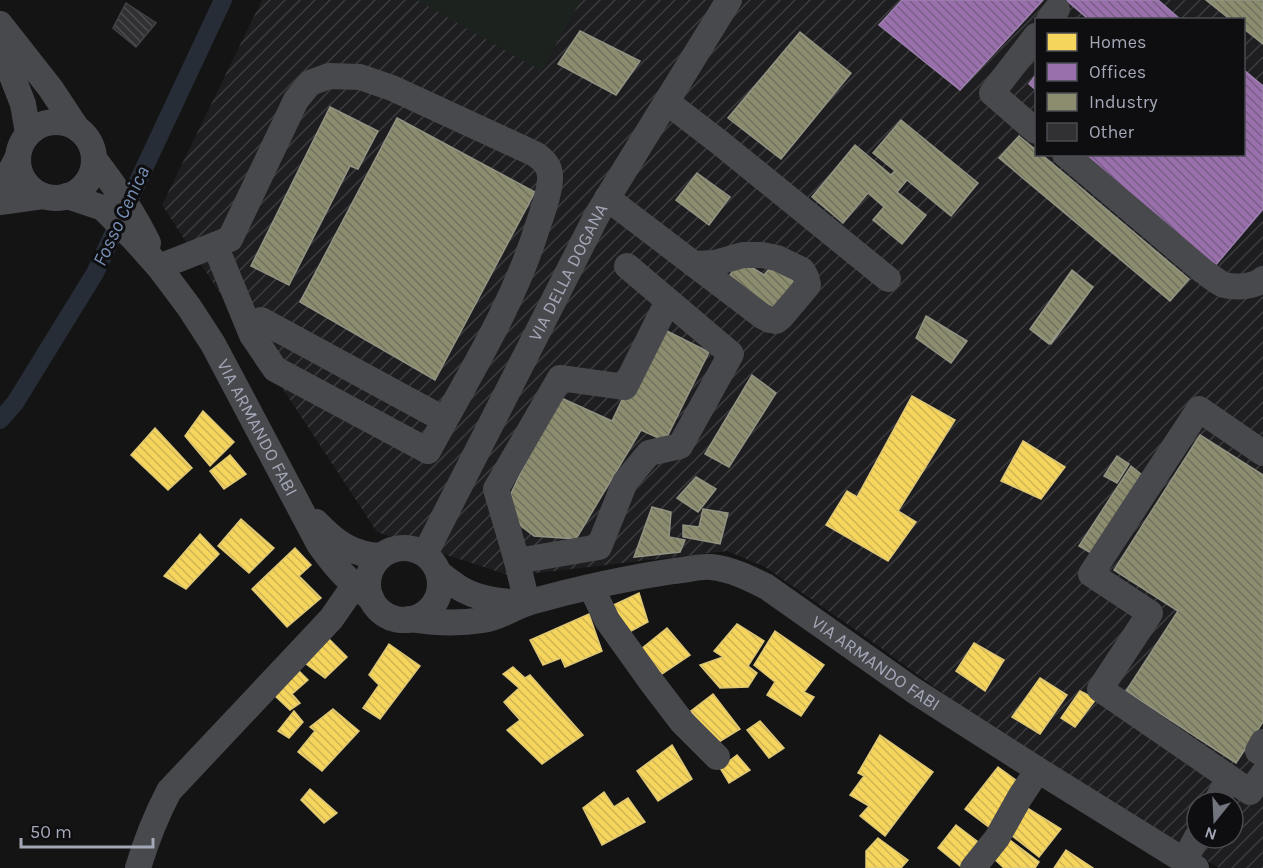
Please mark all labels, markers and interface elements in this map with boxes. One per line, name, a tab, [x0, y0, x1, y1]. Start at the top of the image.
legend	[1035, 18, 1245, 156]
text: Homes	[1089, 31, 1146, 53]
text: Offices	[1089, 61, 1146, 83]
text: Industry	[1089, 91, 1158, 113]
text: Other	[1089, 121, 1134, 143]
water label: Fosso Cenica	[88, 162, 154, 270]
street label: VIA DELLA DOGANA	[524, 199, 612, 345]
street label: VIA ARMANDO FABI	[212, 355, 303, 500]
street label: VIA ARMANDO FABI	[807, 611, 944, 715]
north arrow	[1185, 790, 1245, 850]
scale bar	[21, 811, 153, 849]
text: 50 m	[30, 821, 72, 843]
text: N	[1202, 823, 1219, 845]

